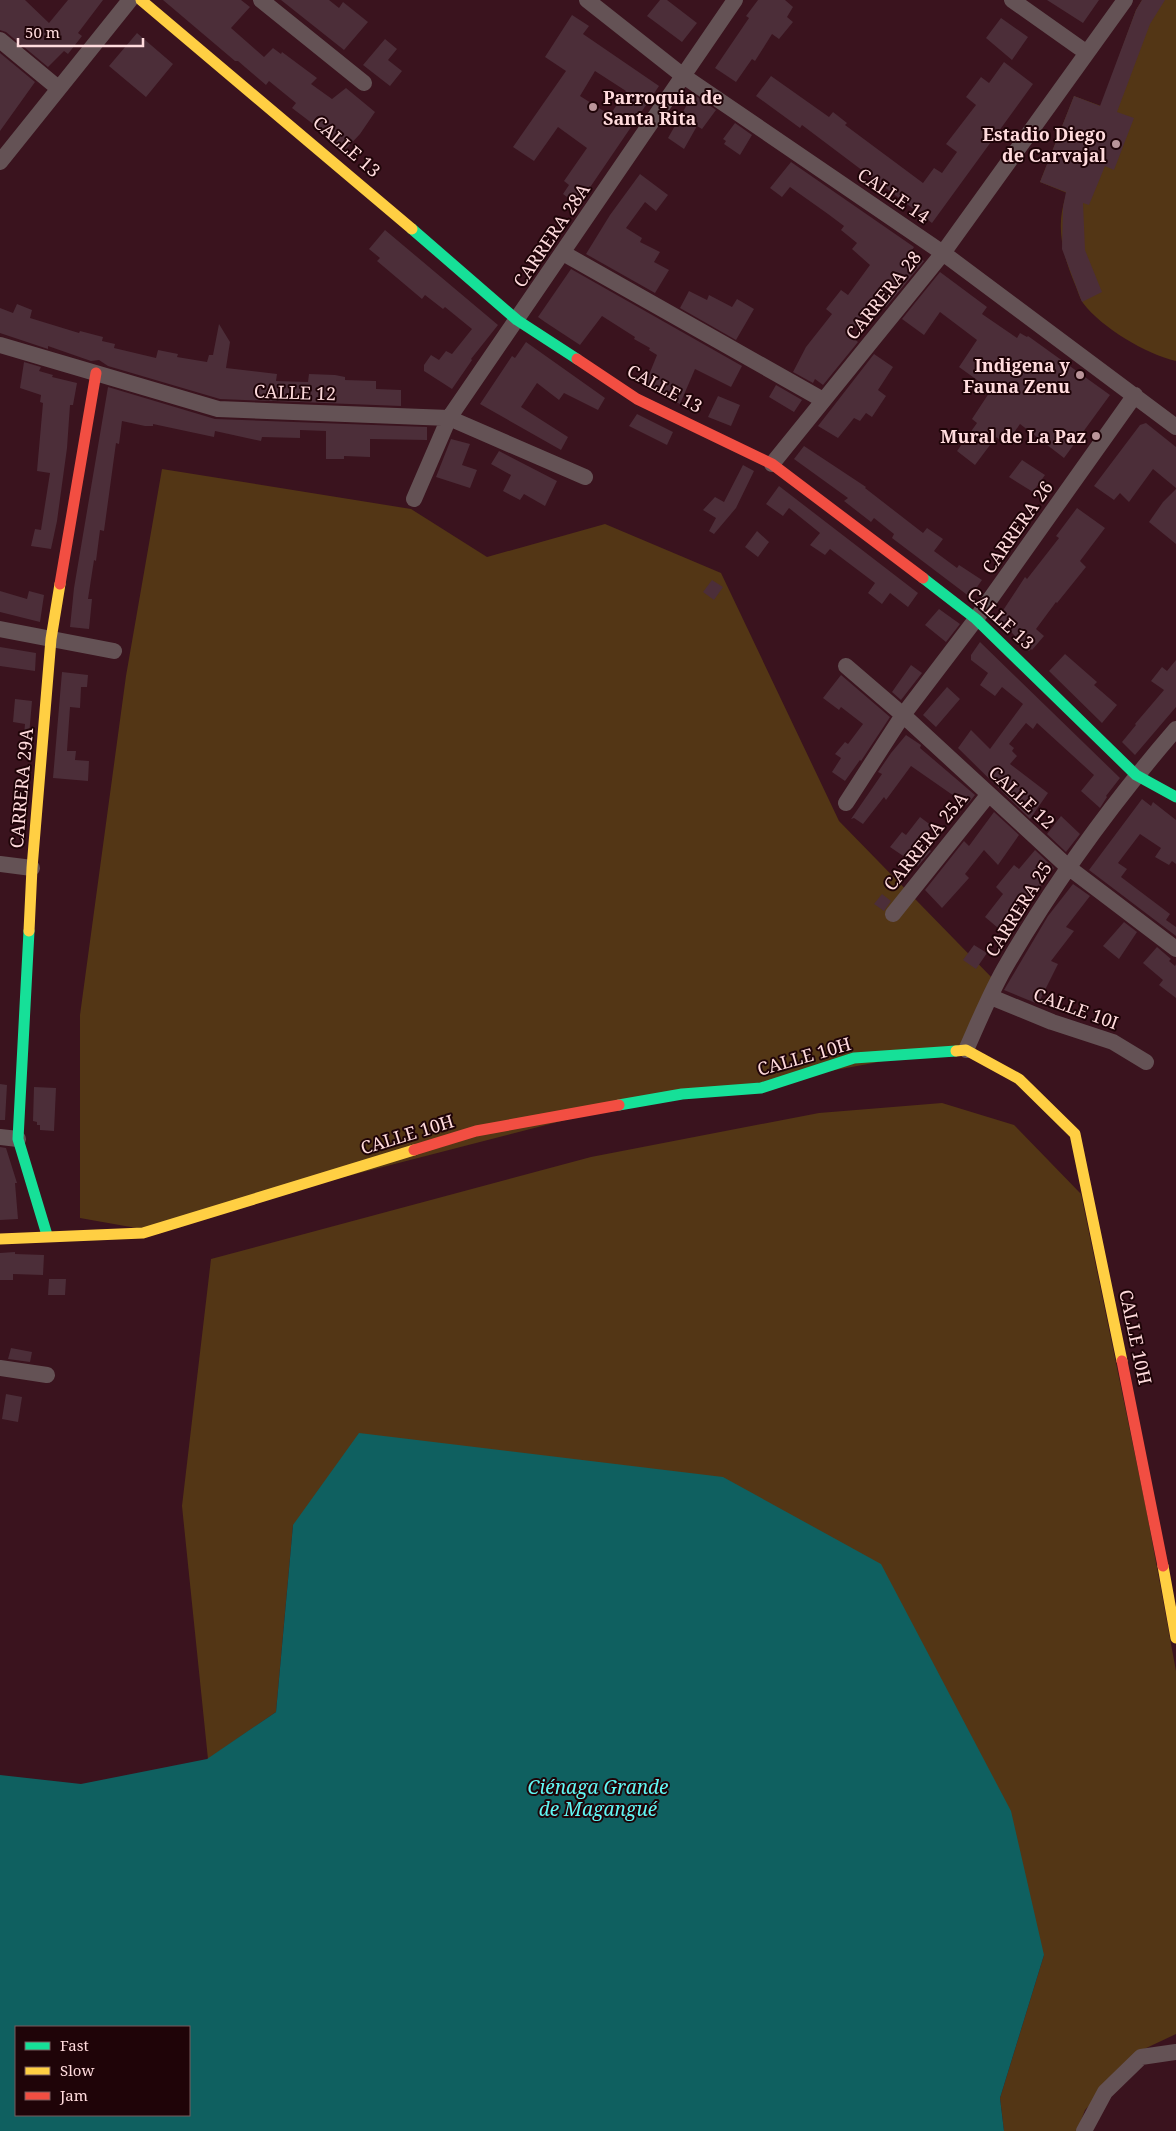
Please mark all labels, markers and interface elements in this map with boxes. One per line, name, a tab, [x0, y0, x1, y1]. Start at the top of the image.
scale bar	[18, 15, 142, 47]
text: 50 m	[25, 22, 60, 42]
place label: Parroquia de Santa Rita	[603, 85, 723, 130]
marker: Parroquia de Santa Rita	[587, 101, 599, 113]
street label: CALLE 13	[308, 110, 386, 182]
place label: Estadio Diego de Carvajal	[982, 122, 1107, 167]
marker: Estadio Diego de Carvajal	[1110, 138, 1122, 150]
street label: CALLE 14	[853, 162, 935, 228]
street label: CARRERA 28A	[507, 178, 595, 292]
street label: CARRERA 28	[840, 246, 926, 344]
place label: Indigena y Fauna Zenu	[963, 353, 1071, 398]
street label: CALLE 13	[623, 358, 707, 418]
marker: Indigena y Fauna Zenu	[1074, 369, 1086, 381]
street label: CALLE 12	[254, 379, 336, 405]
place label: Mural de La Paz	[940, 424, 1086, 448]
marker: Mural de La Paz	[1090, 430, 1102, 442]
street label: CARRERA 26	[976, 476, 1058, 578]
street label: CALLE 13	[962, 582, 1040, 654]
street label: CARRERA 29A	[4, 727, 38, 849]
street label: CALLE 12	[984, 760, 1060, 834]
street label: CARRERA 25A	[878, 786, 972, 895]
street label: CARRERA 25	[979, 857, 1057, 961]
street label: CALLE 10I	[1030, 982, 1122, 1034]
street label: CALLE 10H	[754, 1031, 854, 1081]
street label: CALLE 10H	[357, 1108, 457, 1160]
street label: CALLE 10H	[1114, 1287, 1158, 1387]
water label: Ciénaga Grande de Magangué	[528, 1774, 668, 1822]
legend	[15, 2026, 190, 2116]
text: Fast	[60, 2035, 89, 2055]
text: Slow	[60, 2060, 94, 2080]
text: Jam	[59, 2085, 88, 2105]

